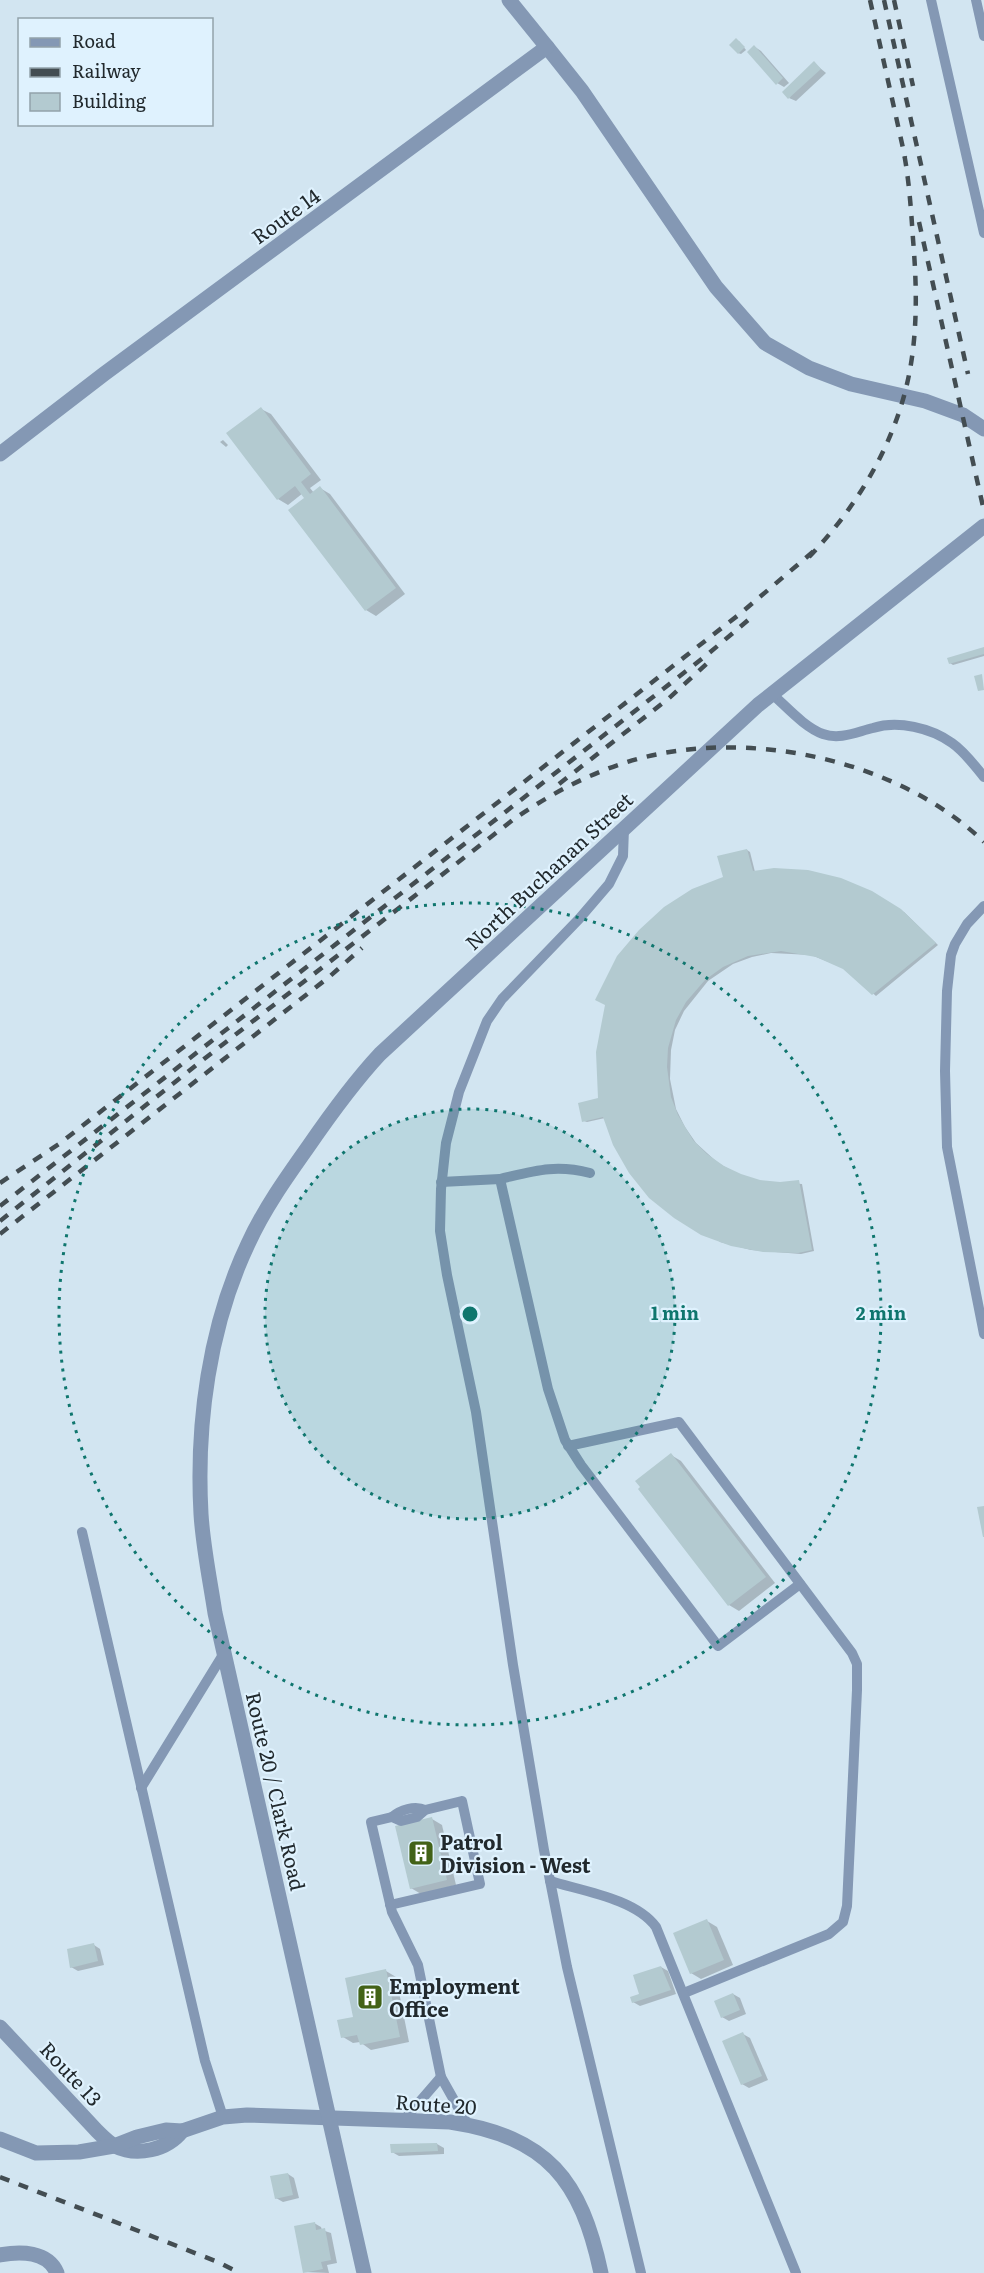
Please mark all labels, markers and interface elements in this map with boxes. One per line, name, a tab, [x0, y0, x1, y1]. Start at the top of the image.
legend	[18, 18, 213, 126]
text: Road	[72, 27, 116, 54]
text: Railway	[72, 57, 141, 84]
text: Building	[72, 87, 147, 114]
street label: Route 14	[244, 180, 326, 250]
street label: North Buchanan Street	[457, 784, 639, 956]
text: 1 min	[651, 1299, 700, 1326]
text: 2 min	[856, 1299, 907, 1326]
centre of rings	[460, 1304, 480, 1324]
street label: Route 20 / Clark Road	[240, 1689, 314, 1893]
place label: Patrol Division - West	[440, 1826, 591, 1879]
building icon: Patrol Division - West	[406, 1838, 436, 1868]
place label: Employment Office	[389, 1970, 520, 2023]
building icon: Employment Office	[355, 1982, 385, 2012]
street label: Route 13	[34, 2034, 110, 2112]
street label: Route 20	[394, 2085, 478, 2121]

